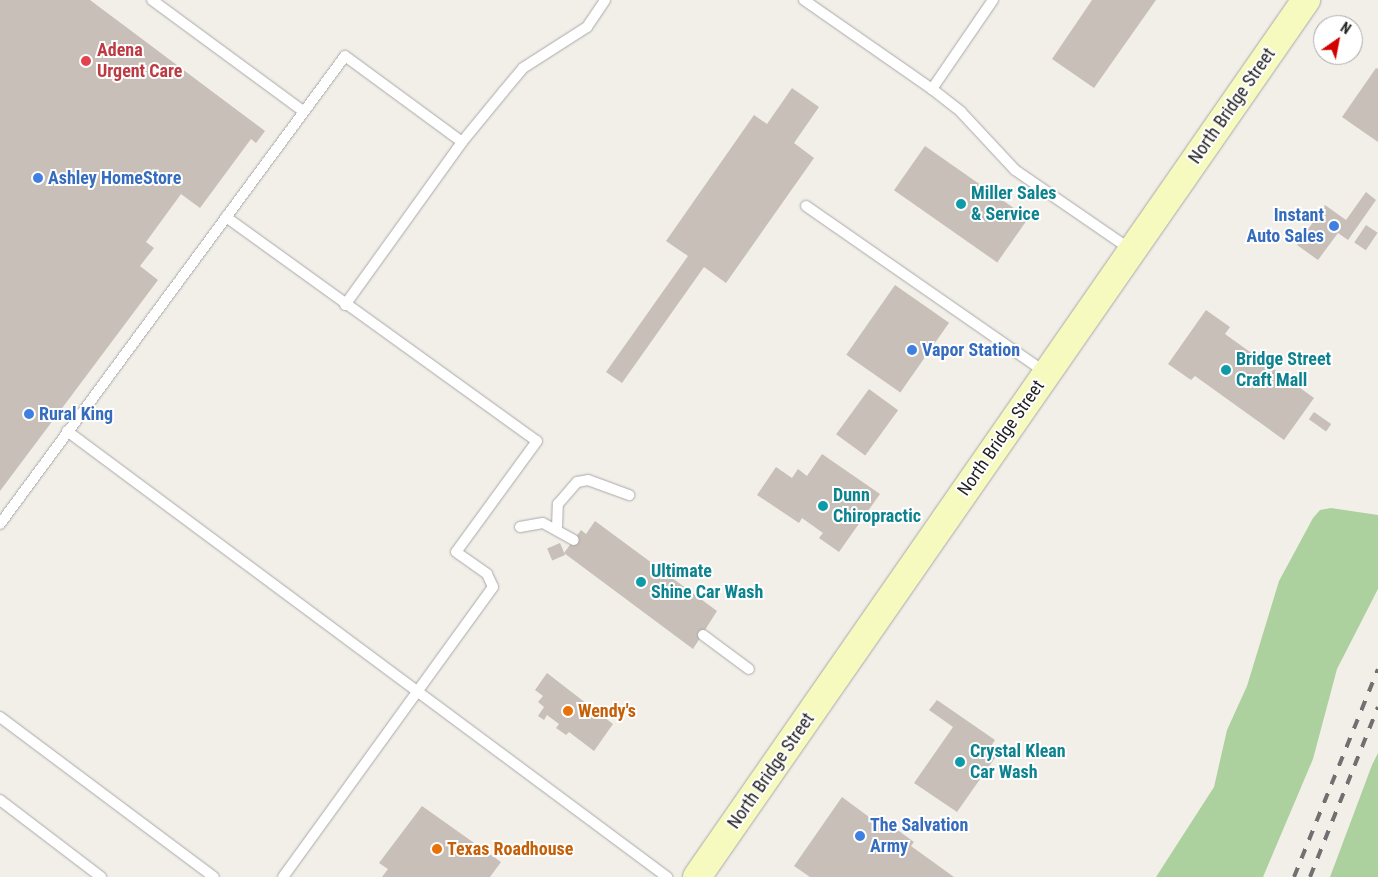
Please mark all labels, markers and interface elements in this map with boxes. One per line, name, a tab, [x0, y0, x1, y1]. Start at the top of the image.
north arrow	[1313, 15, 1363, 65]
text: N	[1338, 19, 1354, 37]
place label: Adena Urgent Care	[97, 40, 182, 82]
street label: North Bridge Street	[1184, 44, 1280, 168]
marker: Adena Urgent Care	[79, 54, 93, 68]
place label: Ashley HomeStore	[48, 167, 181, 189]
marker: Ashley HomeStore	[32, 172, 44, 184]
place label: Miller Sales & Service	[971, 183, 1056, 225]
marker: Miller Sales & Service	[955, 198, 967, 210]
place label: Instant Auto Sales	[1247, 205, 1324, 248]
marker: Instant Auto Sales	[1328, 220, 1340, 232]
place label: Vapor Station	[922, 339, 1020, 361]
marker: Vapor Station	[906, 344, 918, 356]
place label: Bridge Street Craft Mall	[1236, 349, 1331, 392]
marker: Bridge Street Craft Mall	[1220, 364, 1232, 376]
street label: North Bridge Street	[953, 376, 1049, 500]
place label: Rural King	[39, 403, 113, 425]
marker: Rural King	[23, 408, 35, 420]
place label: Dunn Chiropractic	[833, 485, 921, 528]
marker: Dunn Chiropractic	[817, 500, 829, 512]
place label: Ultimate Shine Car Wash	[651, 561, 763, 604]
marker: Ultimate Shine Car Wash	[635, 576, 647, 588]
place label: Wendy's	[578, 700, 636, 722]
marker: Wendy's	[562, 705, 574, 717]
street label: North Bridge Street	[723, 709, 819, 833]
place label: Crystal Klean Car Wash	[970, 741, 1066, 784]
marker: Crystal Klean Car Wash	[954, 756, 966, 768]
place label: The Salvation Army	[870, 815, 968, 858]
marker: The Salvation Army	[854, 830, 866, 842]
place label: Texas Roadhouse	[447, 838, 573, 860]
marker: Texas Roadhouse	[431, 843, 443, 855]

